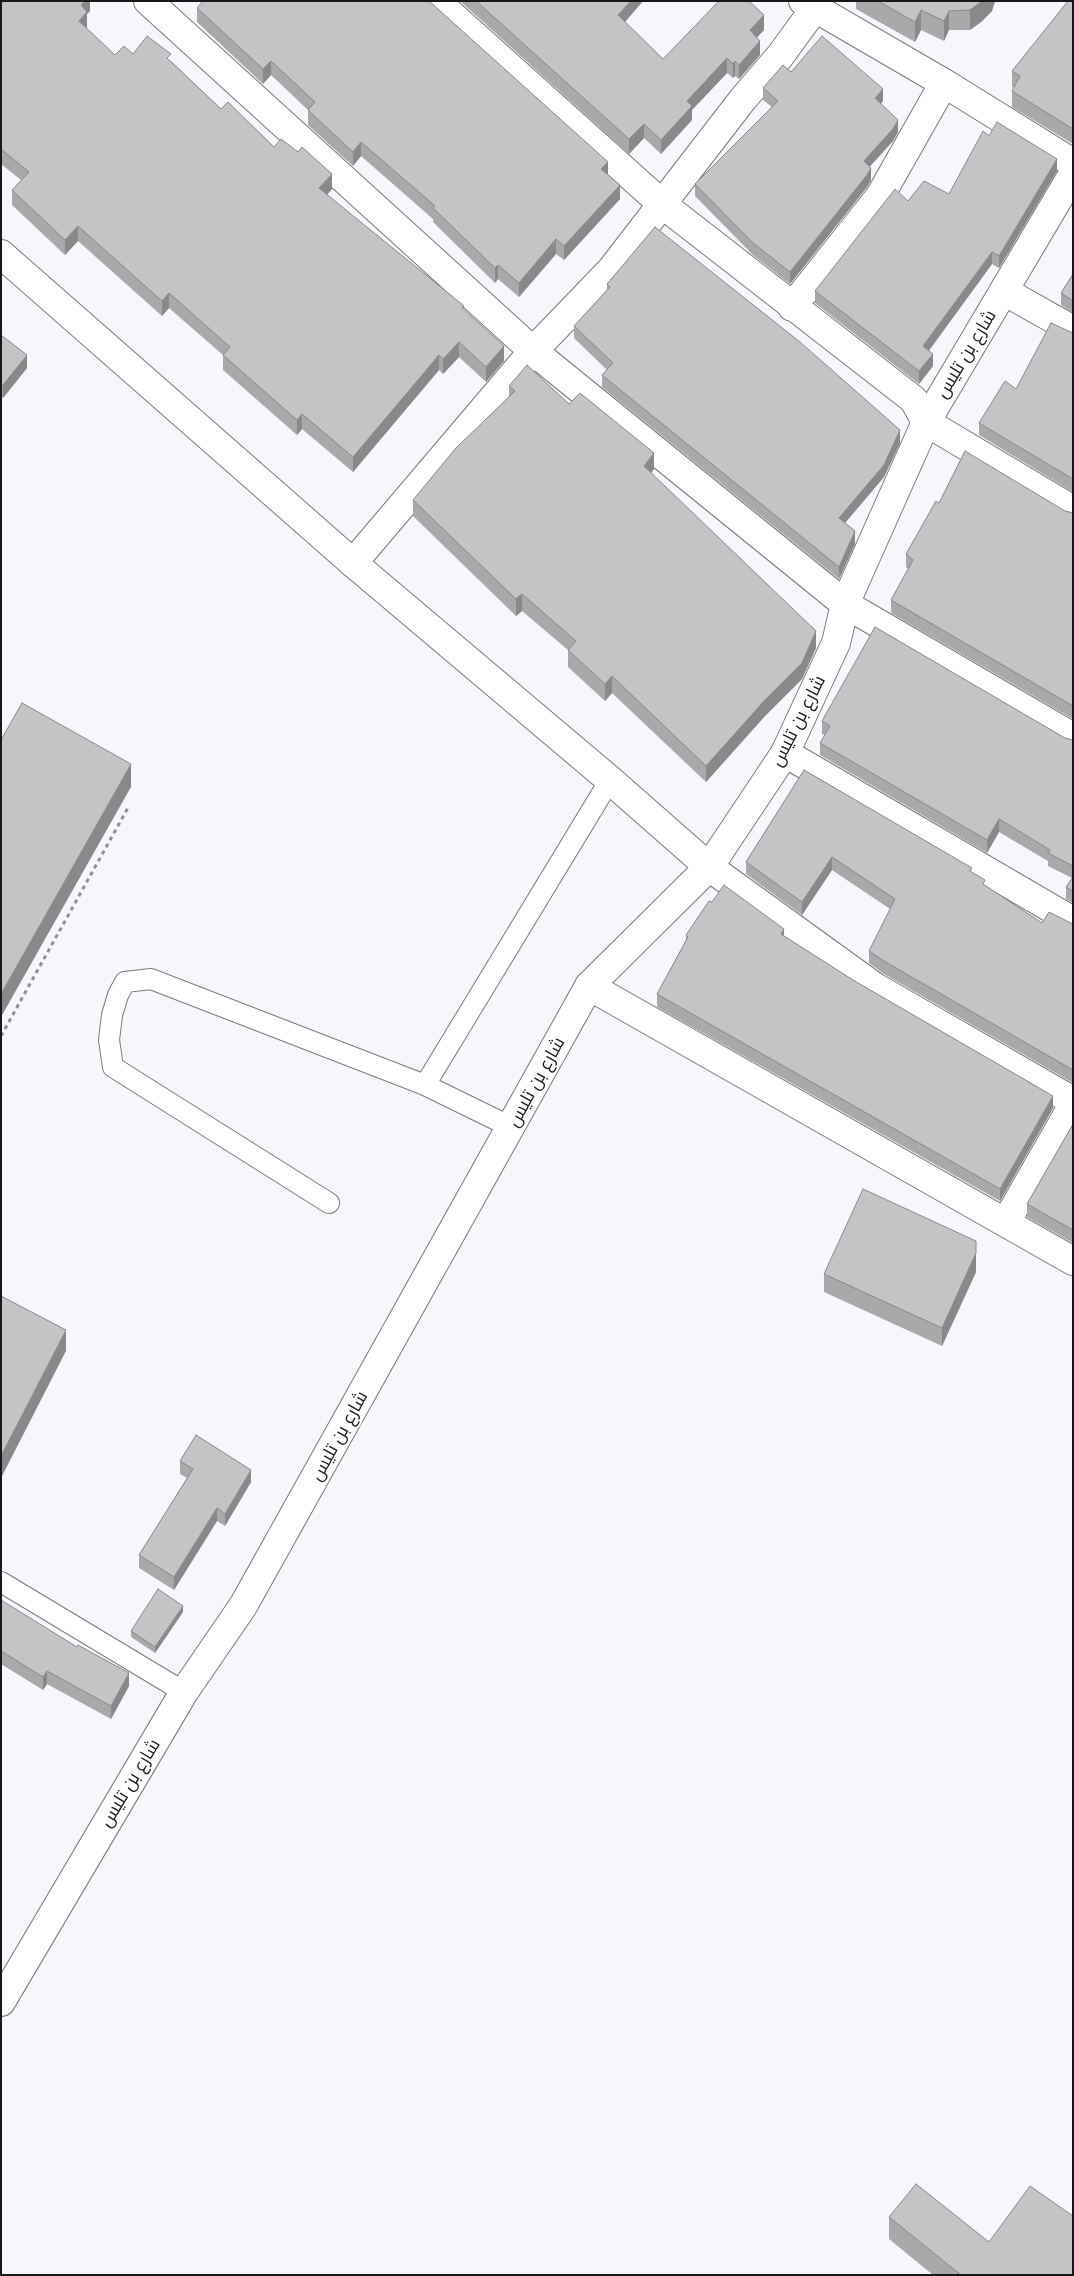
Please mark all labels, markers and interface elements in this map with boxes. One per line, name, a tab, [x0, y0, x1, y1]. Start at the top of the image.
street label: شارع بن تليس	[931, 306, 1001, 402]
street label: شارع بن تليس	[766, 672, 830, 770]
street label: شارع بن تليس	[502, 1033, 570, 1131]
street label: شارع بن تليس	[305, 1387, 373, 1485]
street label: شارع بن تليس	[95, 1735, 165, 1831]

